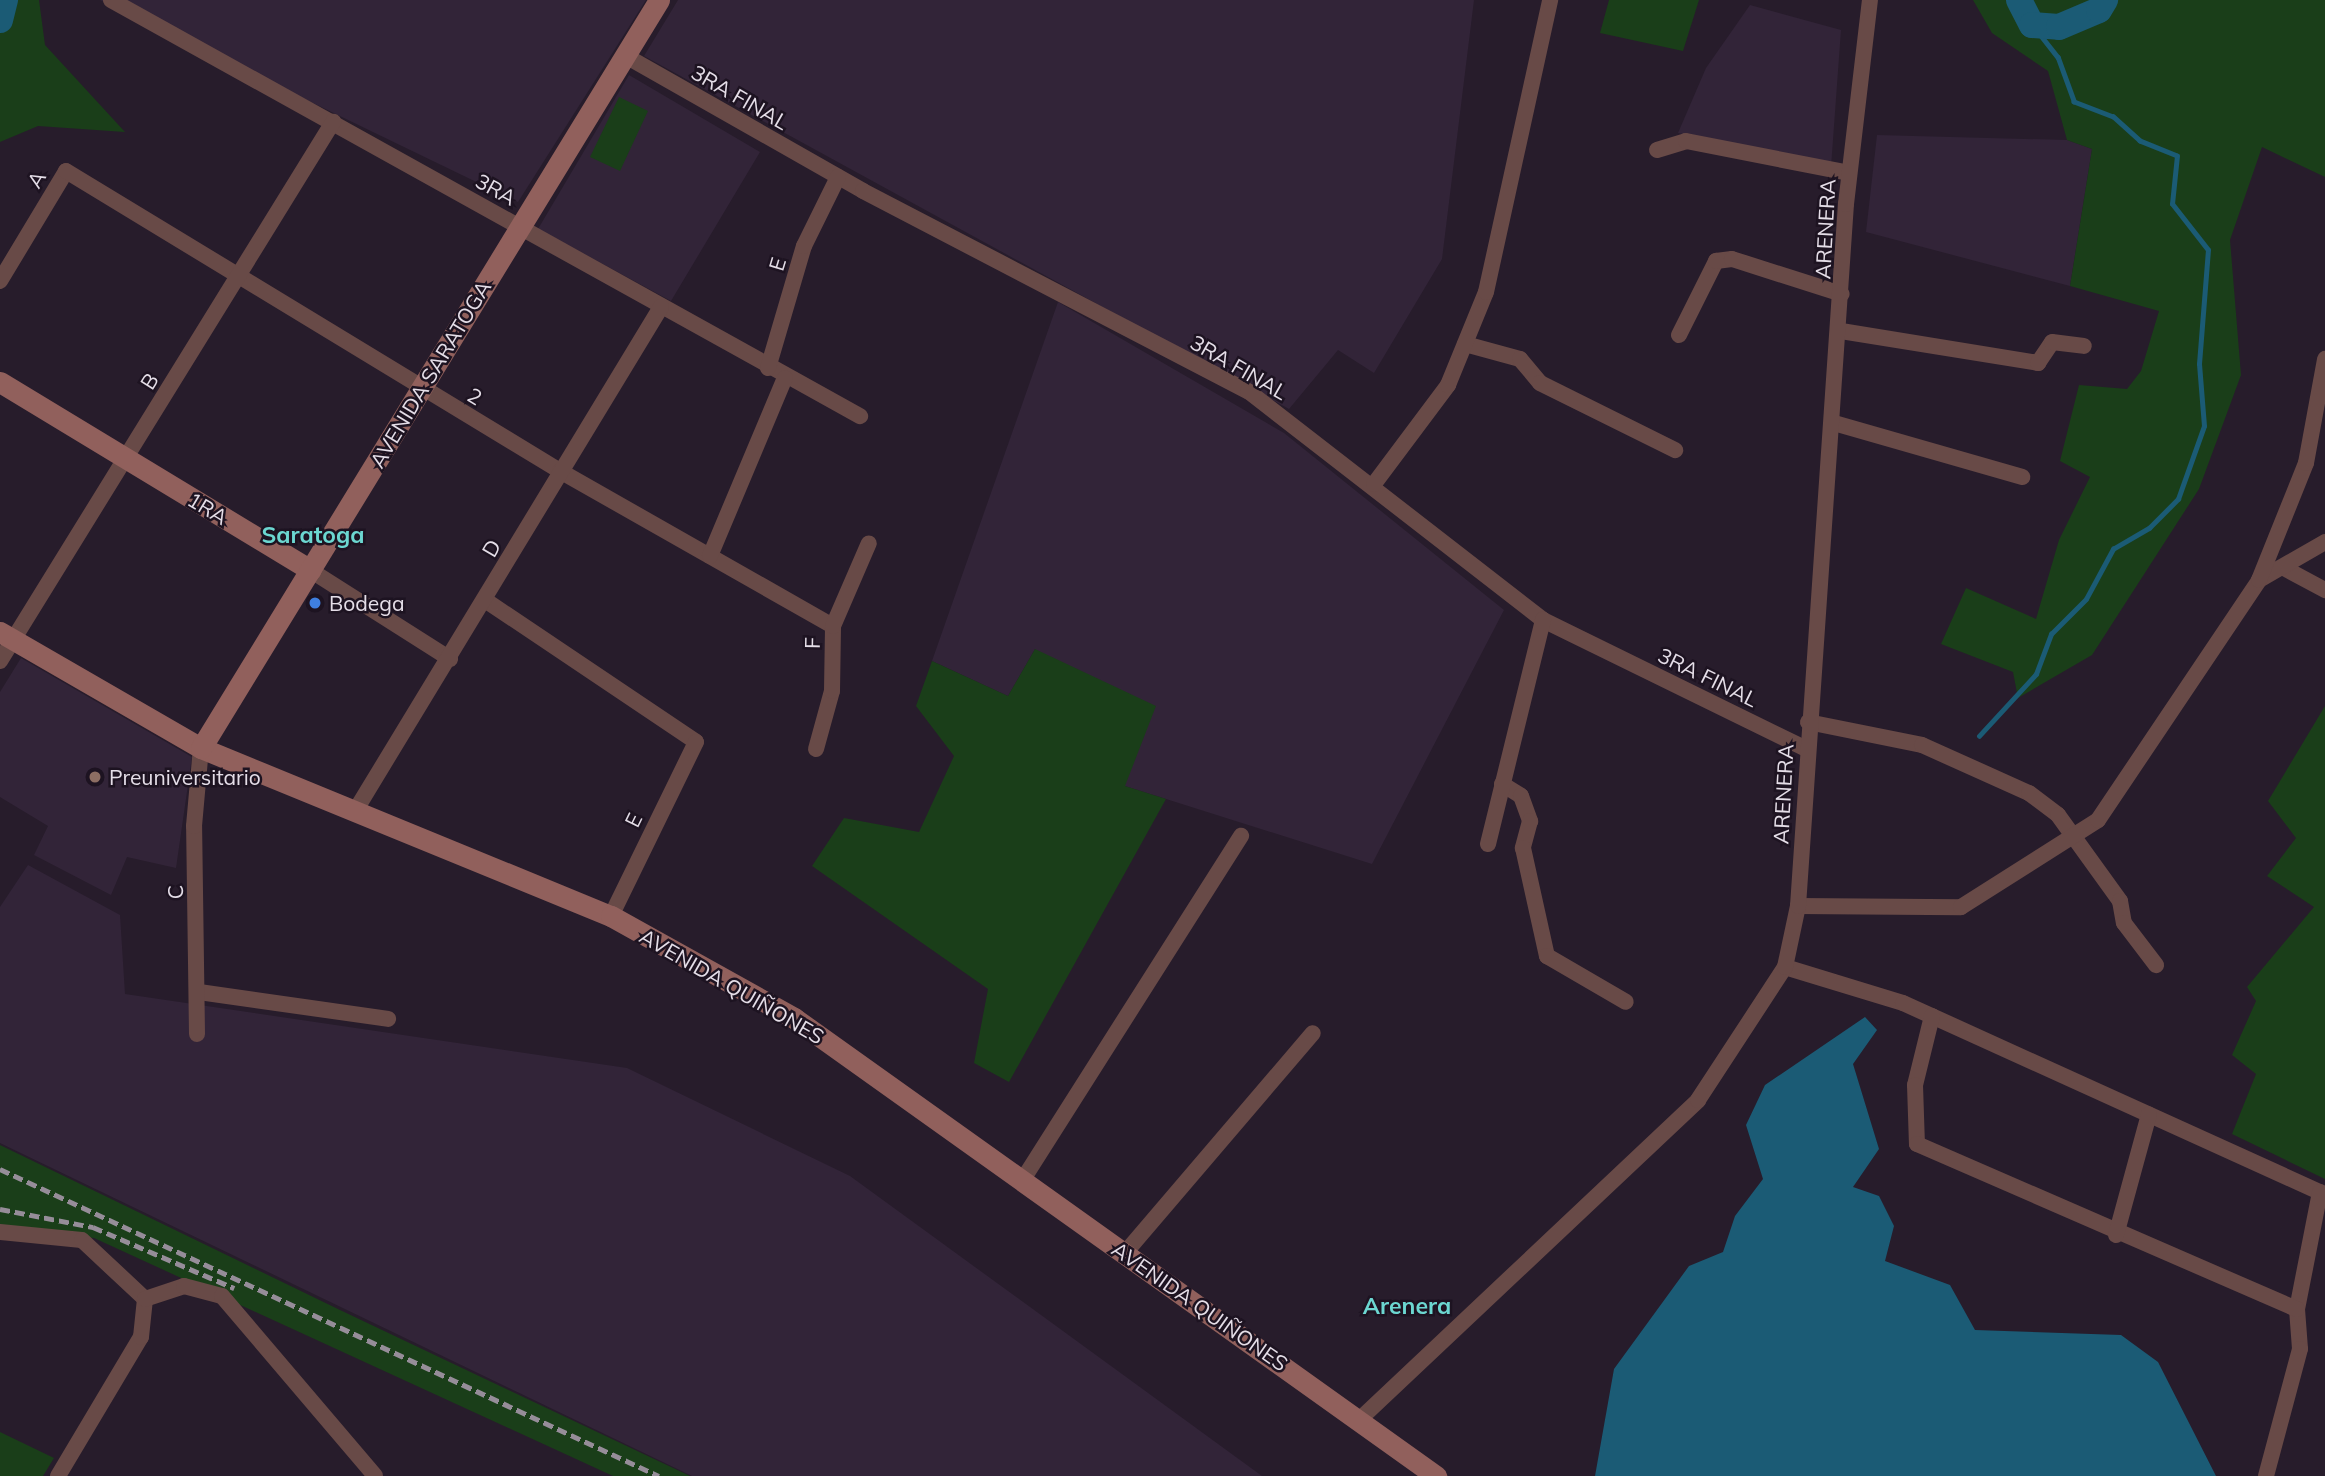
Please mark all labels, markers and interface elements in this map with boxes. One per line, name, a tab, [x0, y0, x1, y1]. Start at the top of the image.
street label: 3RA FINAL	[687, 59, 793, 135]
street label: A	[21, 166, 51, 192]
street label: 3RA	[471, 168, 521, 210]
street label: ARENERA	[1810, 178, 1840, 280]
street label: E	[763, 254, 791, 274]
street label: AVENIDA SARATOGA	[364, 276, 496, 472]
street label: 3RA FINAL	[1186, 329, 1292, 405]
street label: B	[135, 368, 163, 394]
street label: 2	[463, 382, 487, 410]
street label: 1RA	[183, 486, 233, 530]
district label: Saratoga	[261, 521, 365, 549]
street label: D	[476, 535, 506, 561]
place label: Bodega	[329, 590, 405, 616]
marker: Bodega	[307, 595, 323, 611]
street label: F	[799, 637, 825, 649]
street label: 3RA FINAL	[1654, 642, 1762, 712]
street label: ARENERA	[1768, 743, 1798, 845]
place label: Preuniversitario	[109, 764, 261, 790]
marker: Preuniversitario	[87, 769, 103, 785]
street label: E	[619, 809, 647, 831]
street label: C	[162, 884, 188, 900]
street label: AVENIDA QUIÑONES	[635, 923, 829, 1049]
street label: AVENIDA QUIÑONES	[1107, 1236, 1293, 1376]
district label: Arenera	[1363, 1292, 1451, 1320]

